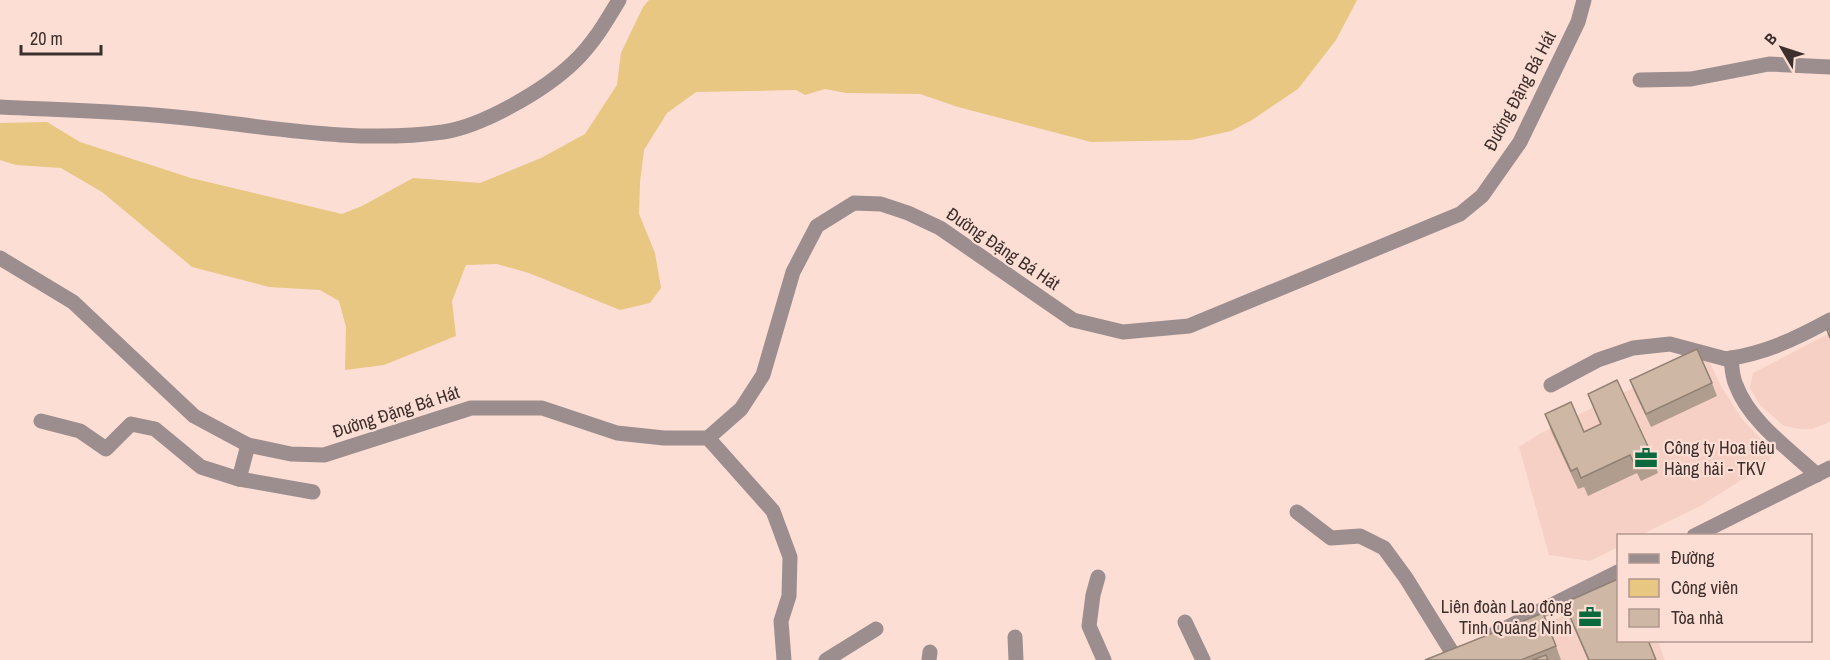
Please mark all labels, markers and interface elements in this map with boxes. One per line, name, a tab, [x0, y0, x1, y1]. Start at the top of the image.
scale bar	[21, 18, 100, 56]
north arrow	[1752, 18, 1812, 78]
text: 20 m	[30, 26, 63, 51]
street label: Đường Đặng Bá Hát	[1478, 27, 1562, 155]
text: B	[1759, 28, 1782, 49]
street label: Đường Đặng Bá Hát	[942, 201, 1065, 296]
street label: Đường Đặng Bá Hát	[329, 379, 463, 444]
place label: Công ty Hoa tiêu Hàng hải - TKV	[1664, 435, 1775, 481]
office icon: Công ty Hoa tiêu Hàng hải - TKV	[1633, 445, 1659, 471]
legend	[1617, 534, 1812, 642]
text: Đường	[1671, 545, 1715, 570]
text: Công viên	[1671, 575, 1738, 600]
place label: Liên đoàn Lao động Tỉnh Quảng Ninh	[1441, 594, 1573, 640]
office icon: Liên đoàn Lao động Tỉnh Quảng Ninh	[1577, 604, 1603, 630]
text: Tòa nhà	[1671, 605, 1724, 630]

